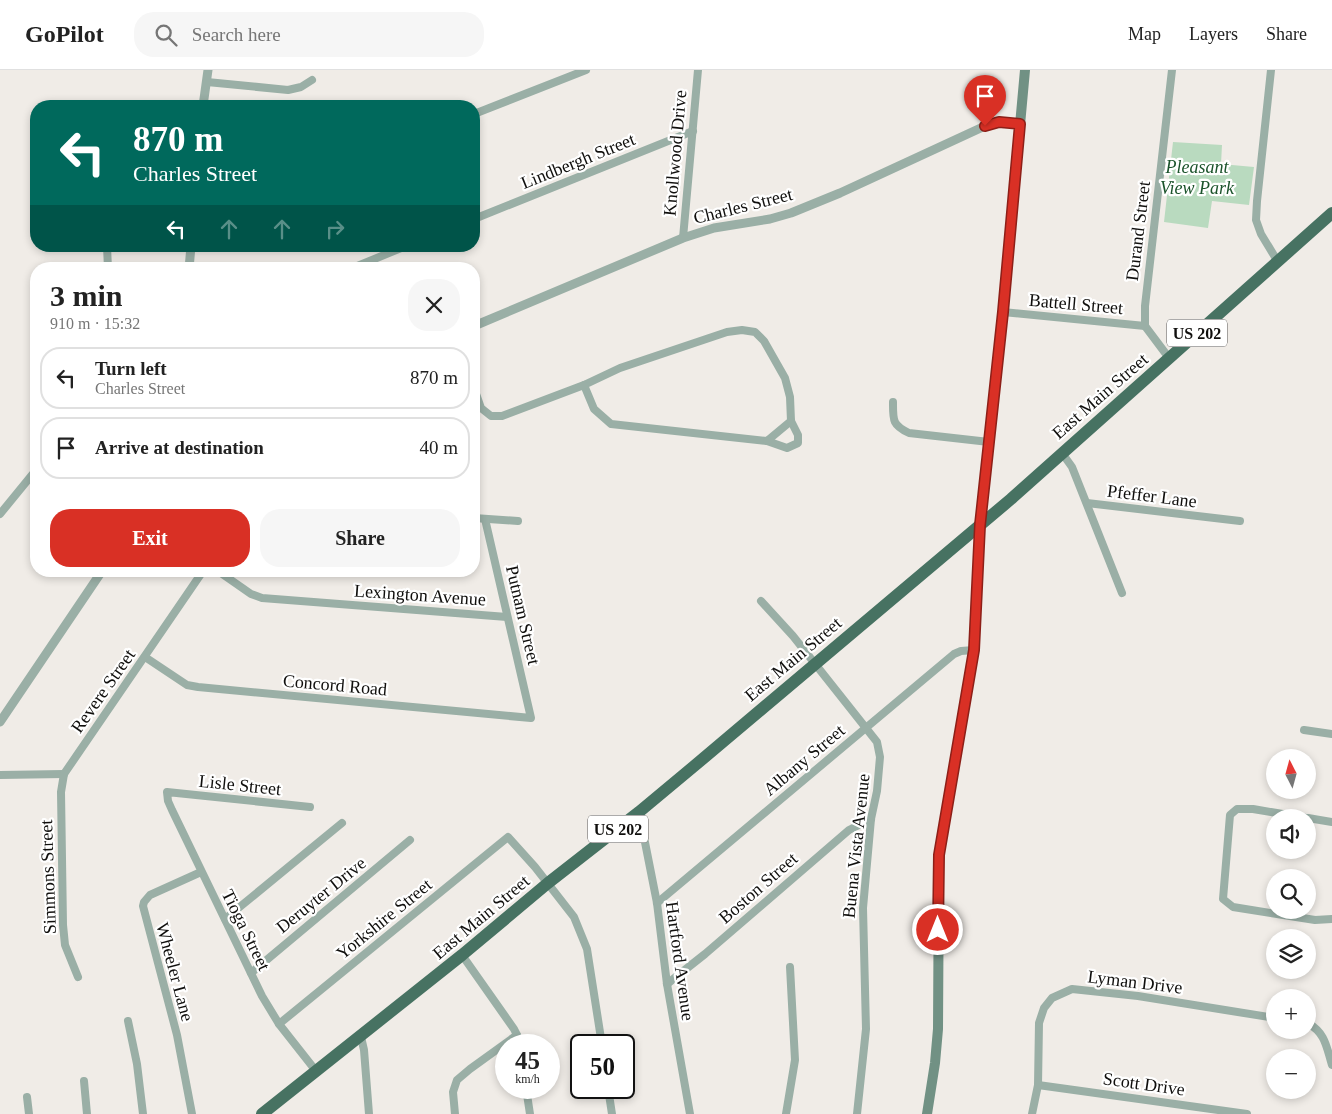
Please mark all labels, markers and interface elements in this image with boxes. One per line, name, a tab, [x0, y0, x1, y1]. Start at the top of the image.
search box	[134, 12, 484, 57]
text: GoPilot	[25, 21, 104, 47]
icon: search	[152, 21, 180, 49]
text: Search here	[192, 24, 281, 45]
text: Map	[1128, 24, 1161, 44]
text: Layers	[1189, 24, 1238, 44]
text: Share	[1266, 24, 1307, 44]
pin	[964, 75, 1006, 126]
icon: arrive	[971, 82, 999, 110]
street label: Knollwood Drive	[660, 89, 690, 217]
icon: left	[50, 120, 115, 185]
text: 870 m	[133, 120, 223, 159]
street label: Lindbergh Street	[518, 129, 638, 193]
park label: Pleasant View Park	[1160, 157, 1235, 198]
text: Charles Street	[133, 161, 257, 186]
street label: Durand Street	[1122, 180, 1154, 282]
street label: Charles Street	[691, 184, 795, 228]
icon: left	[162, 215, 190, 243]
icon: ahead	[215, 215, 243, 243]
icon: ahead	[268, 215, 296, 243]
icon: right	[321, 215, 349, 243]
text: 3 min	[50, 279, 123, 312]
button: close	[408, 279, 460, 331]
street label: Battell Street	[1028, 290, 1124, 318]
text: 910 m · 15:32	[50, 315, 140, 332]
road number: US 202	[1167, 320, 1227, 346]
street label: East Main Street	[1048, 349, 1152, 443]
text: Turn left	[95, 358, 167, 379]
icon: left	[52, 364, 80, 392]
text: 870 m	[410, 367, 458, 388]
text: Charles Street	[95, 380, 185, 397]
icon: arrive	[52, 434, 80, 462]
text: Arrive at destination	[95, 437, 264, 458]
text: 40 m	[419, 437, 458, 458]
street label: Pfeffer Lane	[1106, 481, 1198, 511]
button: Exit	[50, 509, 250, 567]
button: Share	[260, 509, 460, 567]
street label: Putnam Street	[502, 563, 544, 667]
street label: Lexington Avenue	[353, 580, 487, 610]
street label: East Main Street	[741, 613, 845, 705]
street label: Revere Street	[67, 645, 139, 737]
street label: Concord Road	[282, 670, 388, 700]
street label: Albany Street	[759, 720, 849, 800]
north arrow	[1266, 749, 1316, 799]
map controls	[1266, 749, 1316, 1099]
street label: Lisle Street	[198, 771, 282, 799]
street label: Buena Vista Avenue	[838, 773, 874, 919]
button: sound	[1266, 809, 1316, 859]
road number: US 202	[588, 816, 648, 842]
street label: Simmons Street	[36, 819, 60, 935]
street label: Boston Street	[715, 848, 801, 928]
street label: Deruyter Drive	[272, 853, 370, 937]
button: search	[1266, 869, 1316, 919]
street label: East Main Street	[429, 871, 533, 963]
street label: Yorkshire Street	[332, 875, 436, 963]
street label: Tioga Street	[218, 886, 274, 974]
street label: Hartford Avenue	[662, 900, 698, 1022]
position arrow	[911, 903, 963, 955]
street label: Wheeler Lane	[152, 920, 198, 1024]
button: layers	[1266, 929, 1316, 979]
street label: Lyman Drive	[1086, 966, 1184, 998]
button: +	[1266, 989, 1316, 1039]
speed limit sign: 50	[570, 1034, 635, 1099]
text: 45	[515, 1047, 540, 1074]
button: −	[1266, 1049, 1316, 1099]
street label: Scott Drive	[1102, 1068, 1186, 1100]
text: km/h	[515, 1072, 540, 1086]

